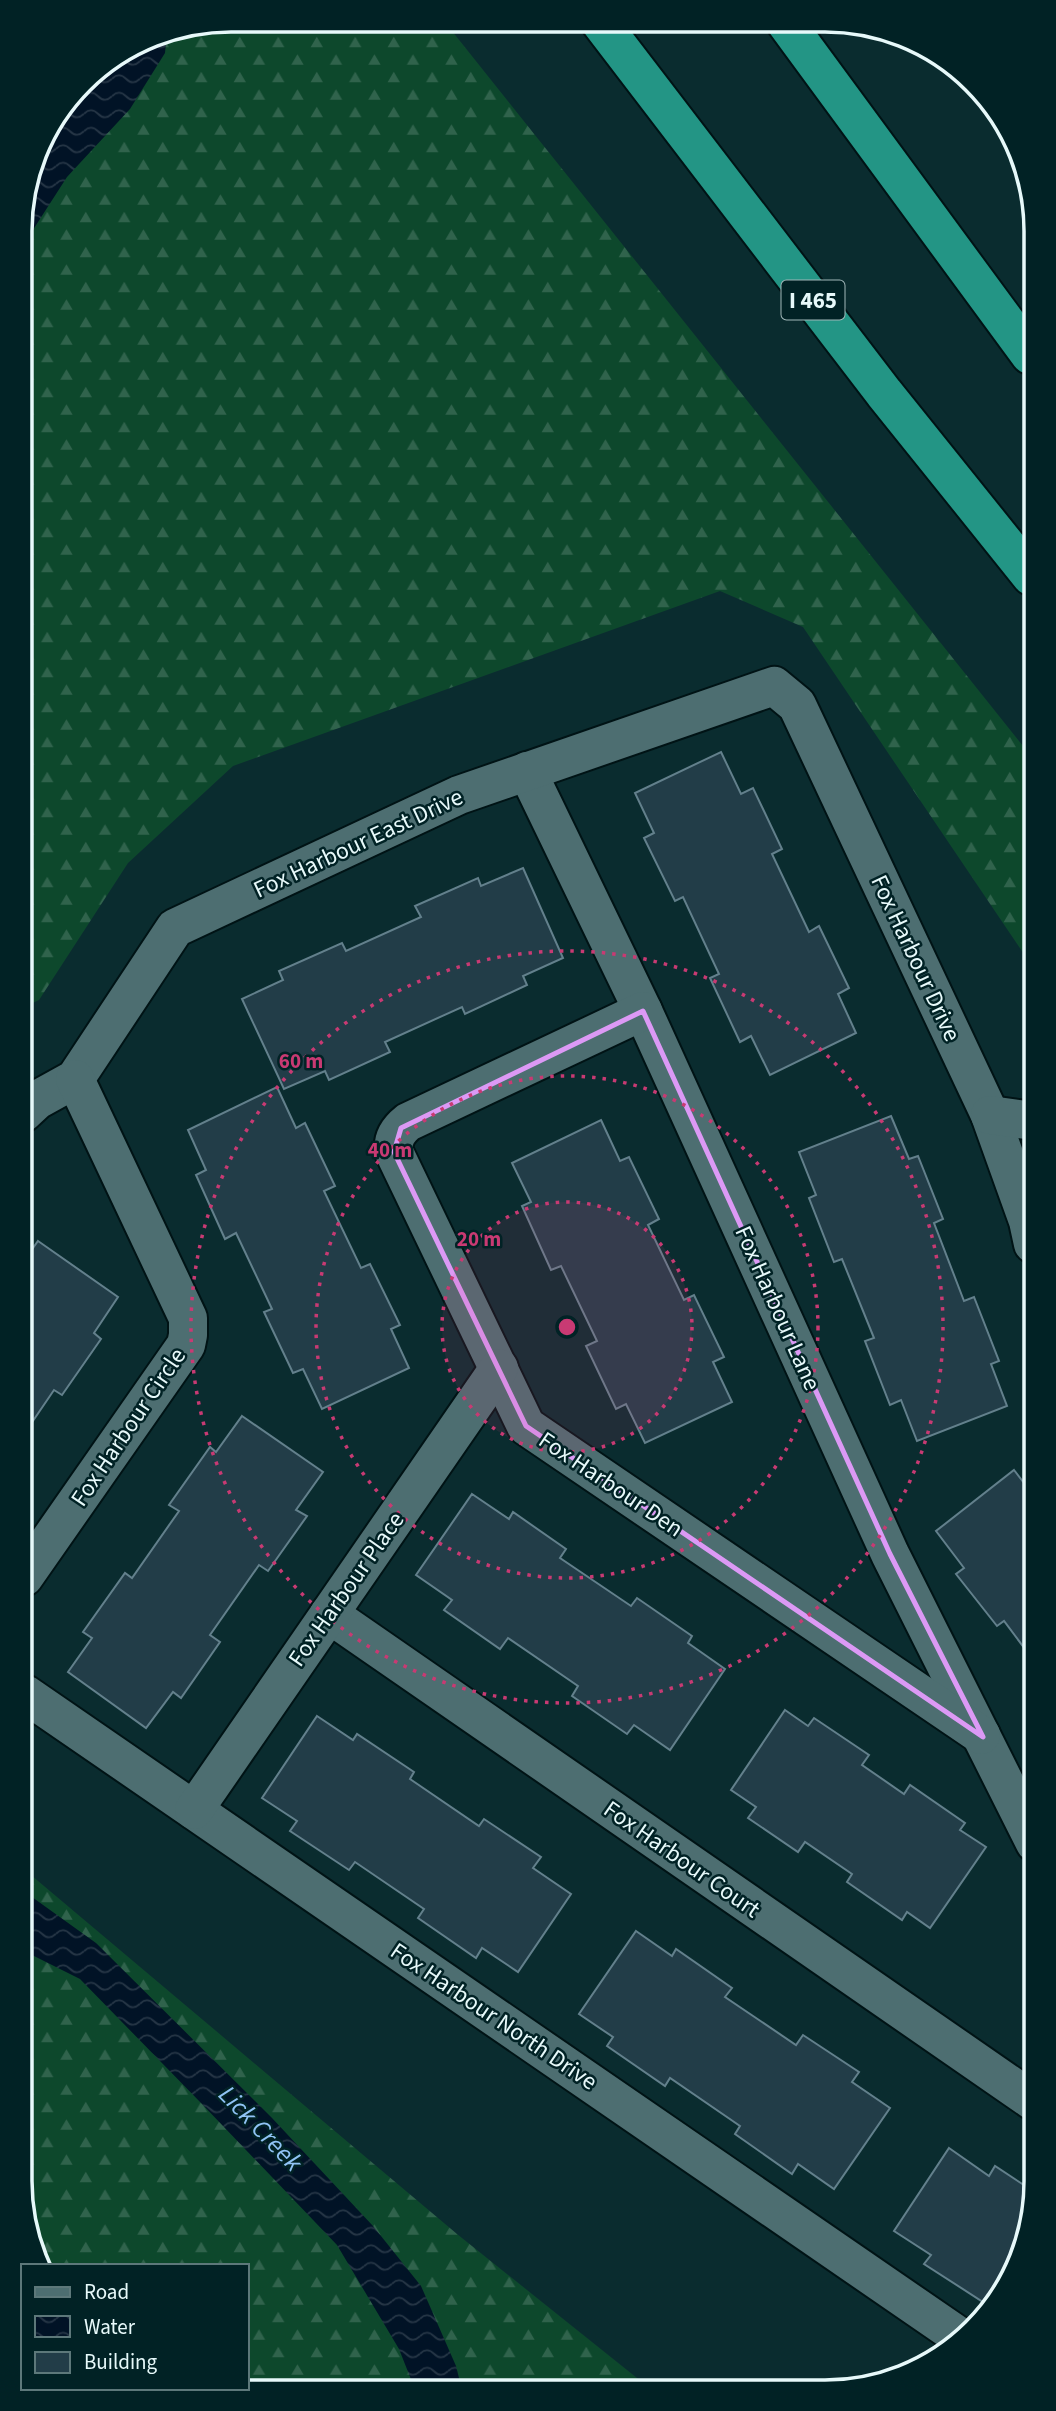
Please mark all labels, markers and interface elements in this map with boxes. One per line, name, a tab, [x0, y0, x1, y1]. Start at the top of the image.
road number: I 465	[782, 280, 844, 320]
street label: Fox Harbour East Drive	[248, 780, 469, 907]
street label: Fox Harbour Drive	[862, 869, 969, 1047]
text: 60 m	[279, 1046, 323, 1076]
text: 40 m	[368, 1135, 412, 1165]
street label: Fox Harbour Lane	[726, 1220, 830, 1396]
text: 20 m	[457, 1224, 501, 1254]
centre of rings	[555, 1315, 579, 1339]
street label: Fox Harbour Circle	[62, 1341, 195, 1514]
street label: Fox Harbour Den	[531, 1423, 690, 1546]
street label: Fox Harbour Place	[280, 1505, 413, 1674]
street label: Fox Harbour Court	[596, 1792, 767, 1927]
street label: Fox Harbour North Drive	[383, 1934, 604, 2099]
water label: Lick Creek	[210, 2077, 312, 2180]
legend	[21, 2264, 248, 2390]
text: Road	[84, 2277, 129, 2307]
text: Water	[84, 2312, 136, 2342]
text: Building	[84, 2347, 158, 2377]

